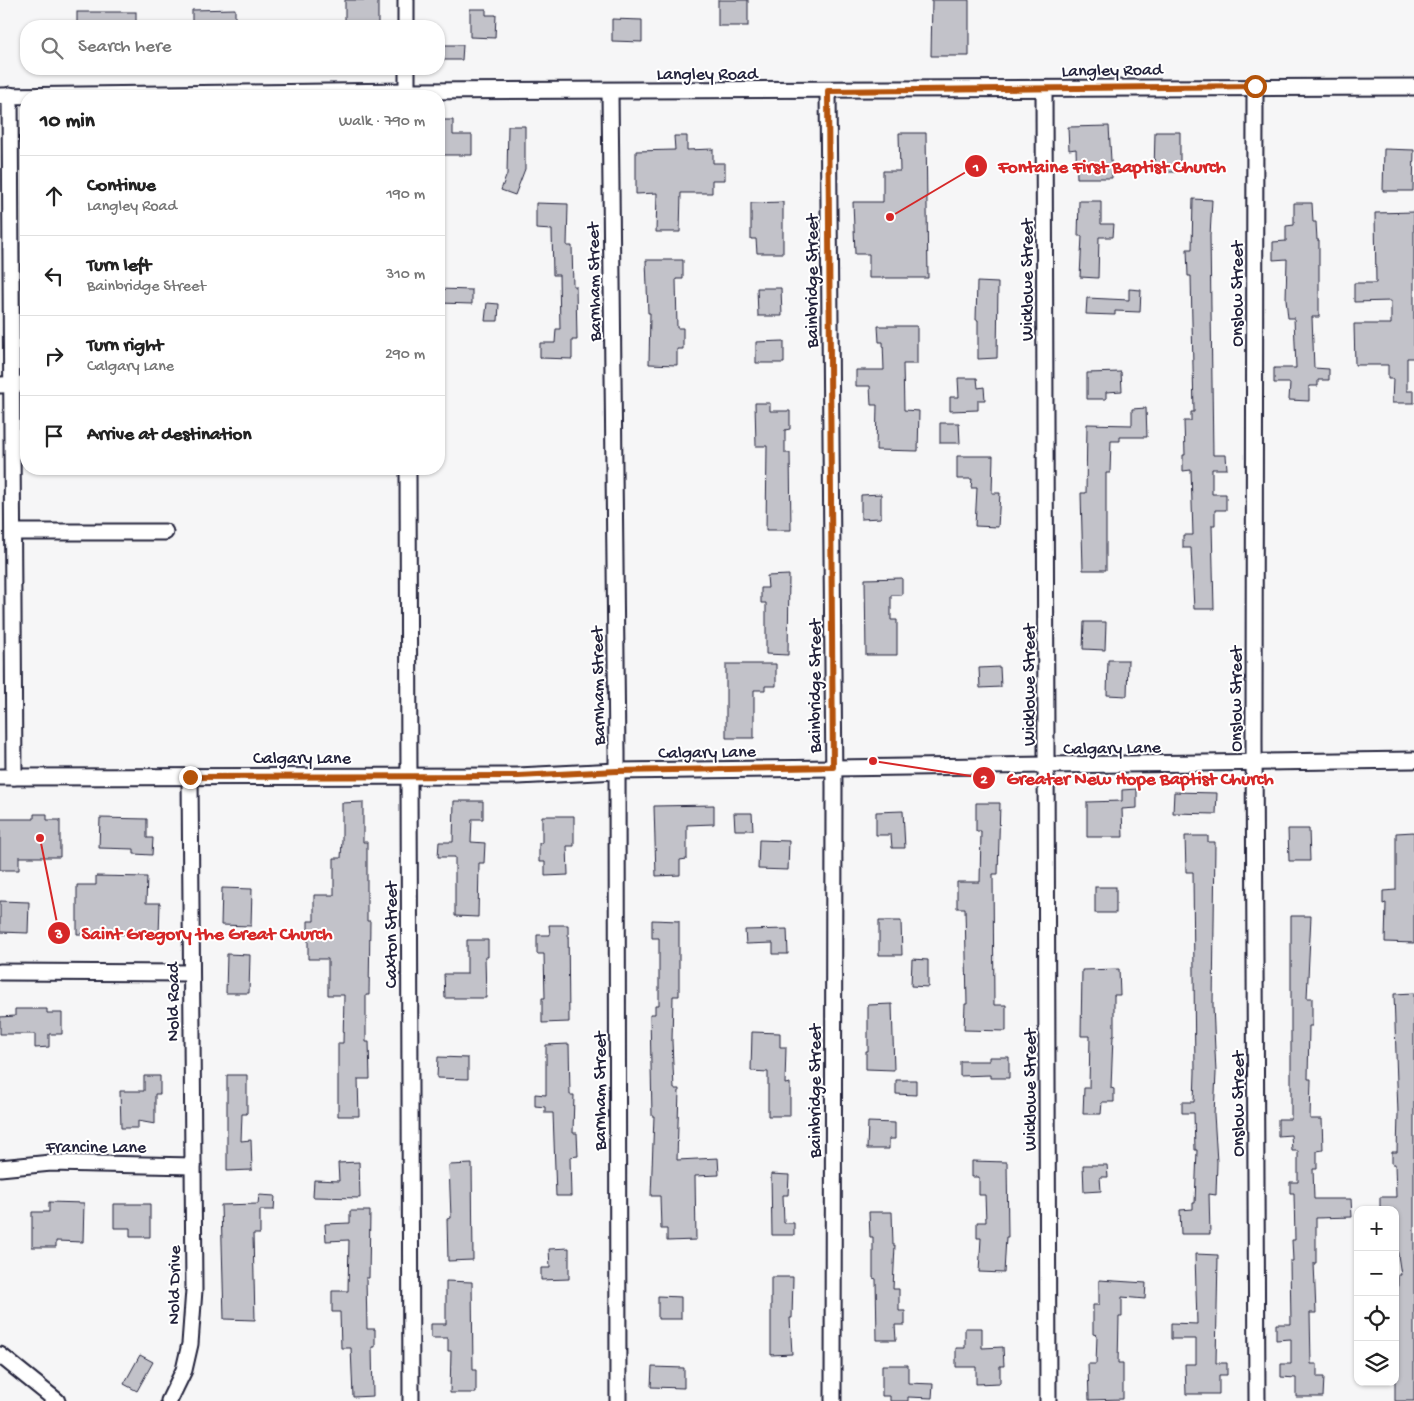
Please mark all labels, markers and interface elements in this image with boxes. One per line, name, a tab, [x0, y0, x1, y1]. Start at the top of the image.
search box	[20, 20, 445, 75]
icon: search	[38, 34, 66, 62]
text: Search here	[78, 36, 172, 59]
street label: Langley Road	[1061, 60, 1164, 83]
street label: Langley Road	[656, 65, 759, 86]
route start	[1244, 75, 1267, 98]
text: 10 min	[40, 110, 95, 135]
text: Walk · 790 m	[339, 113, 425, 132]
callout: Fontaine First Baptist Church	[964, 149, 1236, 183]
text: Fontaine First Baptist Church	[997, 157, 1227, 180]
text: 1	[972, 159, 979, 177]
text: Continue	[87, 175, 156, 198]
icon: ahead	[40, 182, 68, 210]
text: 190 m	[386, 186, 425, 205]
text: Langley Road	[87, 198, 177, 217]
street label: Bainbridge Street	[803, 212, 824, 349]
street label: Wicklowe Street	[1018, 217, 1039, 341]
street label: Barnham Street	[584, 221, 607, 343]
street label: Onslow Street	[1228, 240, 1249, 347]
text: Turn left	[87, 255, 151, 278]
icon: left	[40, 262, 68, 290]
text: 310 m	[386, 266, 425, 285]
text: Bainbridge Street	[87, 278, 206, 297]
text: Turn right	[87, 335, 163, 358]
icon: right	[40, 342, 68, 370]
text: 290 m	[385, 346, 425, 365]
text: Calgary Lane	[87, 358, 174, 377]
icon: arrive	[40, 422, 68, 450]
text: Arrive at destination	[87, 424, 251, 447]
street label: Bainbridge Street	[806, 617, 827, 754]
street label: Wicklowe Street	[1020, 622, 1041, 746]
street label: Barnham Street	[588, 625, 611, 747]
street label: Onslow Street	[1227, 645, 1248, 752]
street label: Calgary Lane	[1063, 738, 1162, 761]
street label: Calgary Lane	[658, 742, 757, 765]
street label: Calgary Lane	[253, 749, 352, 770]
callout: Greater New Hope Baptist Church	[972, 761, 1284, 795]
route end	[179, 766, 202, 789]
text: Greater New Hope Baptist Church	[1006, 769, 1274, 792]
text: 2	[980, 771, 988, 789]
street label: Caxton Street	[382, 880, 403, 988]
callout: Saint Gregory the Great Church	[46, 916, 342, 950]
text: Saint Gregory the Great Church	[82, 924, 333, 947]
text: 3	[54, 926, 63, 944]
street label: Nold Road	[164, 961, 185, 1042]
street label: Bainbridge Street	[806, 1022, 827, 1159]
street label: Wicklowe Street	[1021, 1027, 1042, 1151]
street label: Barnham Street	[591, 1030, 612, 1151]
street label: Onslow Street	[1229, 1050, 1250, 1157]
street label: Francine Lane	[45, 1138, 147, 1159]
map controls	[1354, 1206, 1399, 1386]
button: +	[1354, 1206, 1399, 1251]
street label: Nold Drive	[164, 1245, 187, 1325]
button: −	[1354, 1251, 1399, 1296]
button: locate	[1354, 1296, 1399, 1341]
button: layers	[1354, 1341, 1399, 1386]

